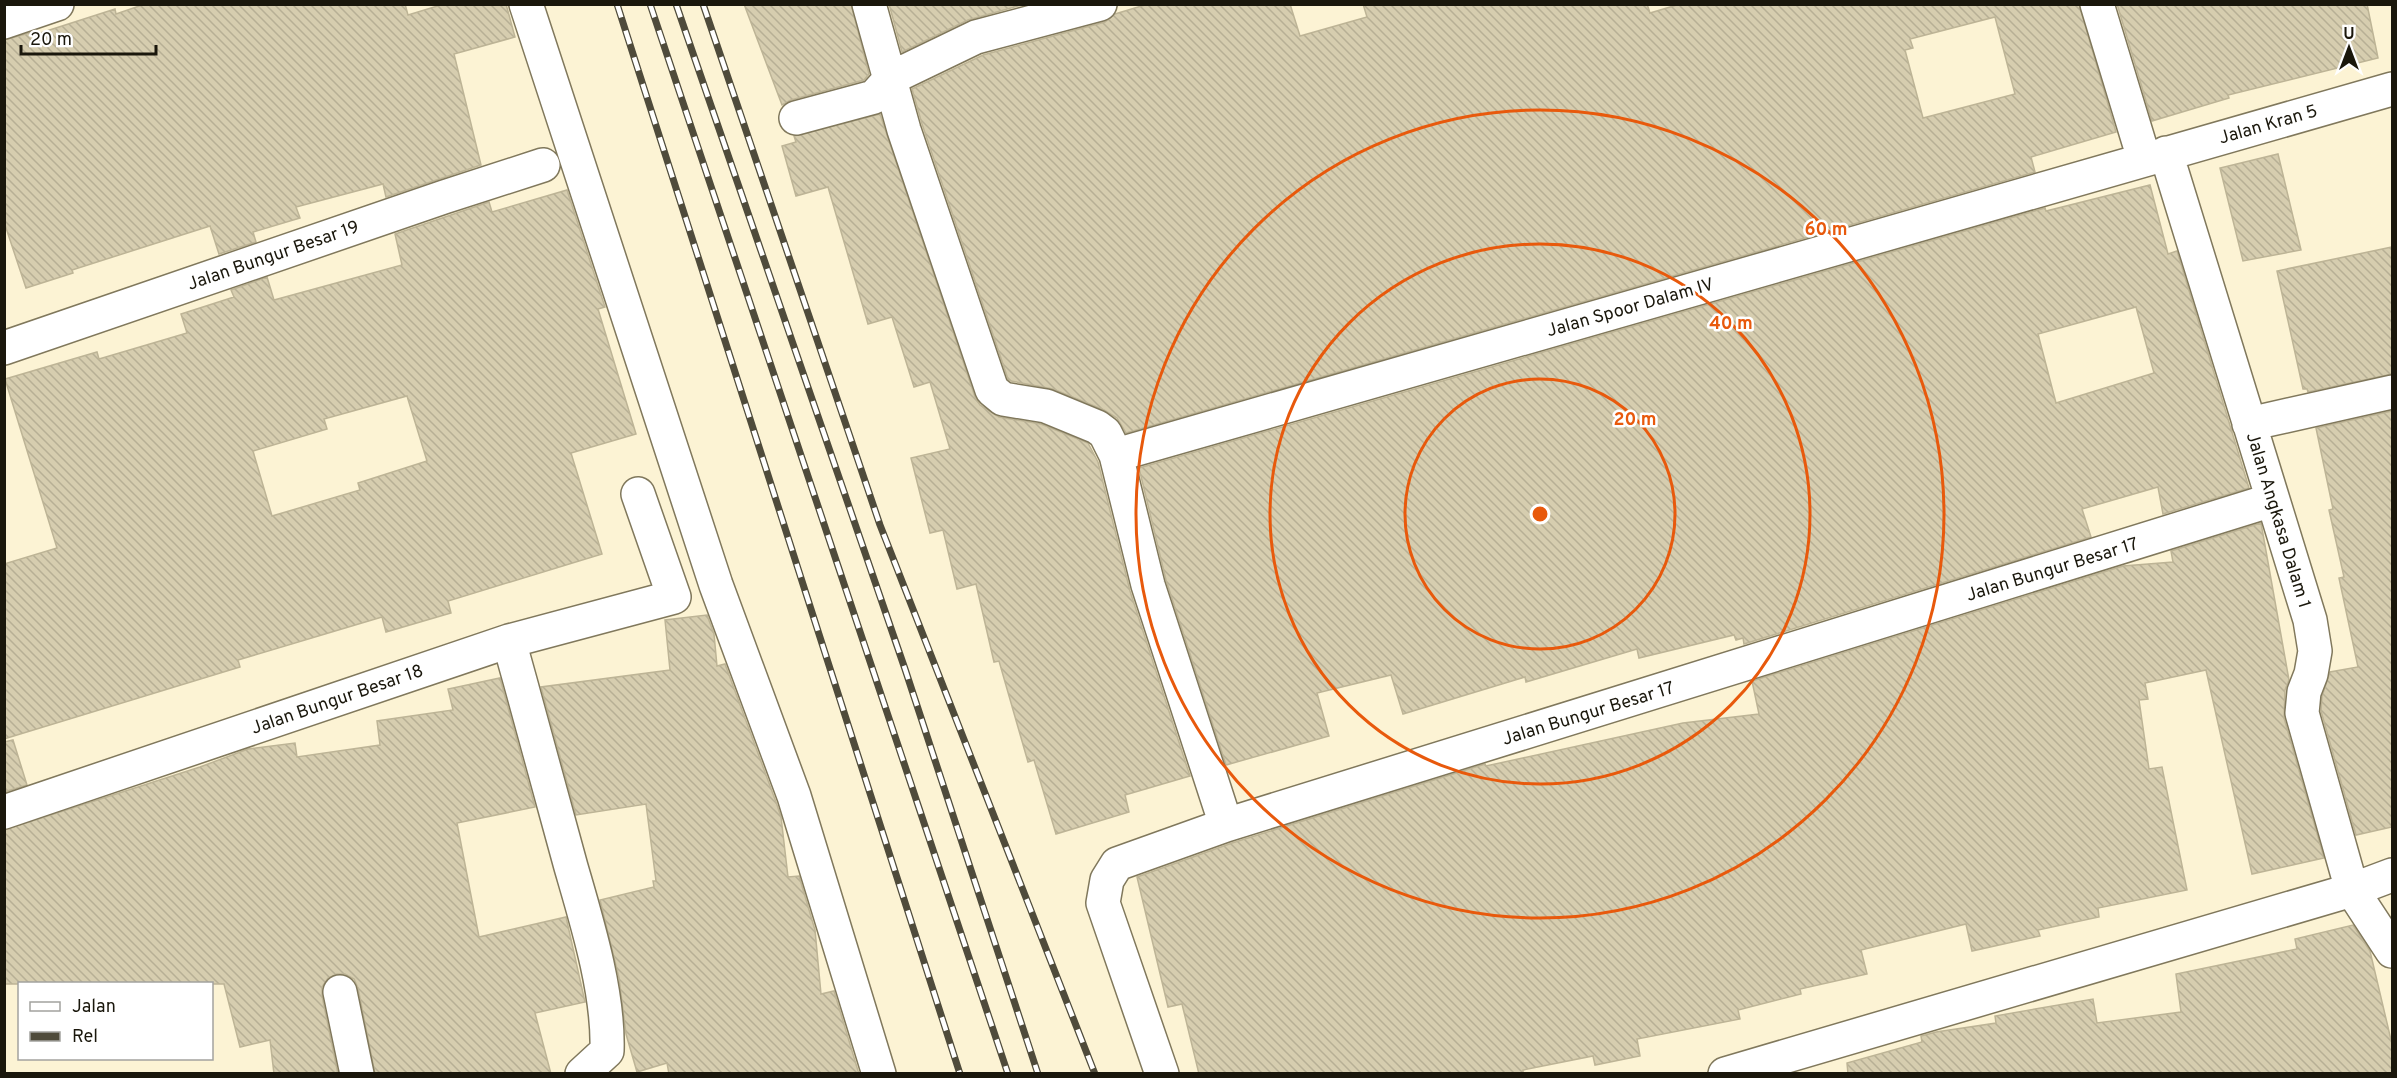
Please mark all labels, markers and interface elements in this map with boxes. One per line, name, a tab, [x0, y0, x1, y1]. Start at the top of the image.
scale bar	[21, 18, 156, 56]
north arrow	[2319, 18, 2379, 78]
text: U	[2343, 25, 2355, 45]
text: 20 m	[30, 29, 72, 52]
street label: Jalan Kran 5	[2216, 100, 2321, 151]
street label: Jalan Bungur Besar 19	[184, 216, 362, 297]
text: 60 m	[1804, 219, 1848, 242]
street label: Jalan Spoor Dalam IV	[1544, 274, 1717, 343]
text: 40 m	[1709, 313, 1753, 336]
text: 20 m	[1613, 409, 1657, 432]
street label: Jalan Angkasa Dalam 1	[2240, 430, 2315, 611]
centre of rings	[1530, 504, 1550, 524]
street label: Jalan Bungur Besar 17	[1964, 533, 2141, 608]
street label: Jalan Bungur Besar 18	[248, 660, 427, 741]
street label: Jalan Bungur Besar 17	[1500, 677, 1677, 752]
legend	[18, 982, 213, 1060]
text: Jalan	[72, 996, 116, 1019]
text: Rel	[72, 1026, 98, 1049]

